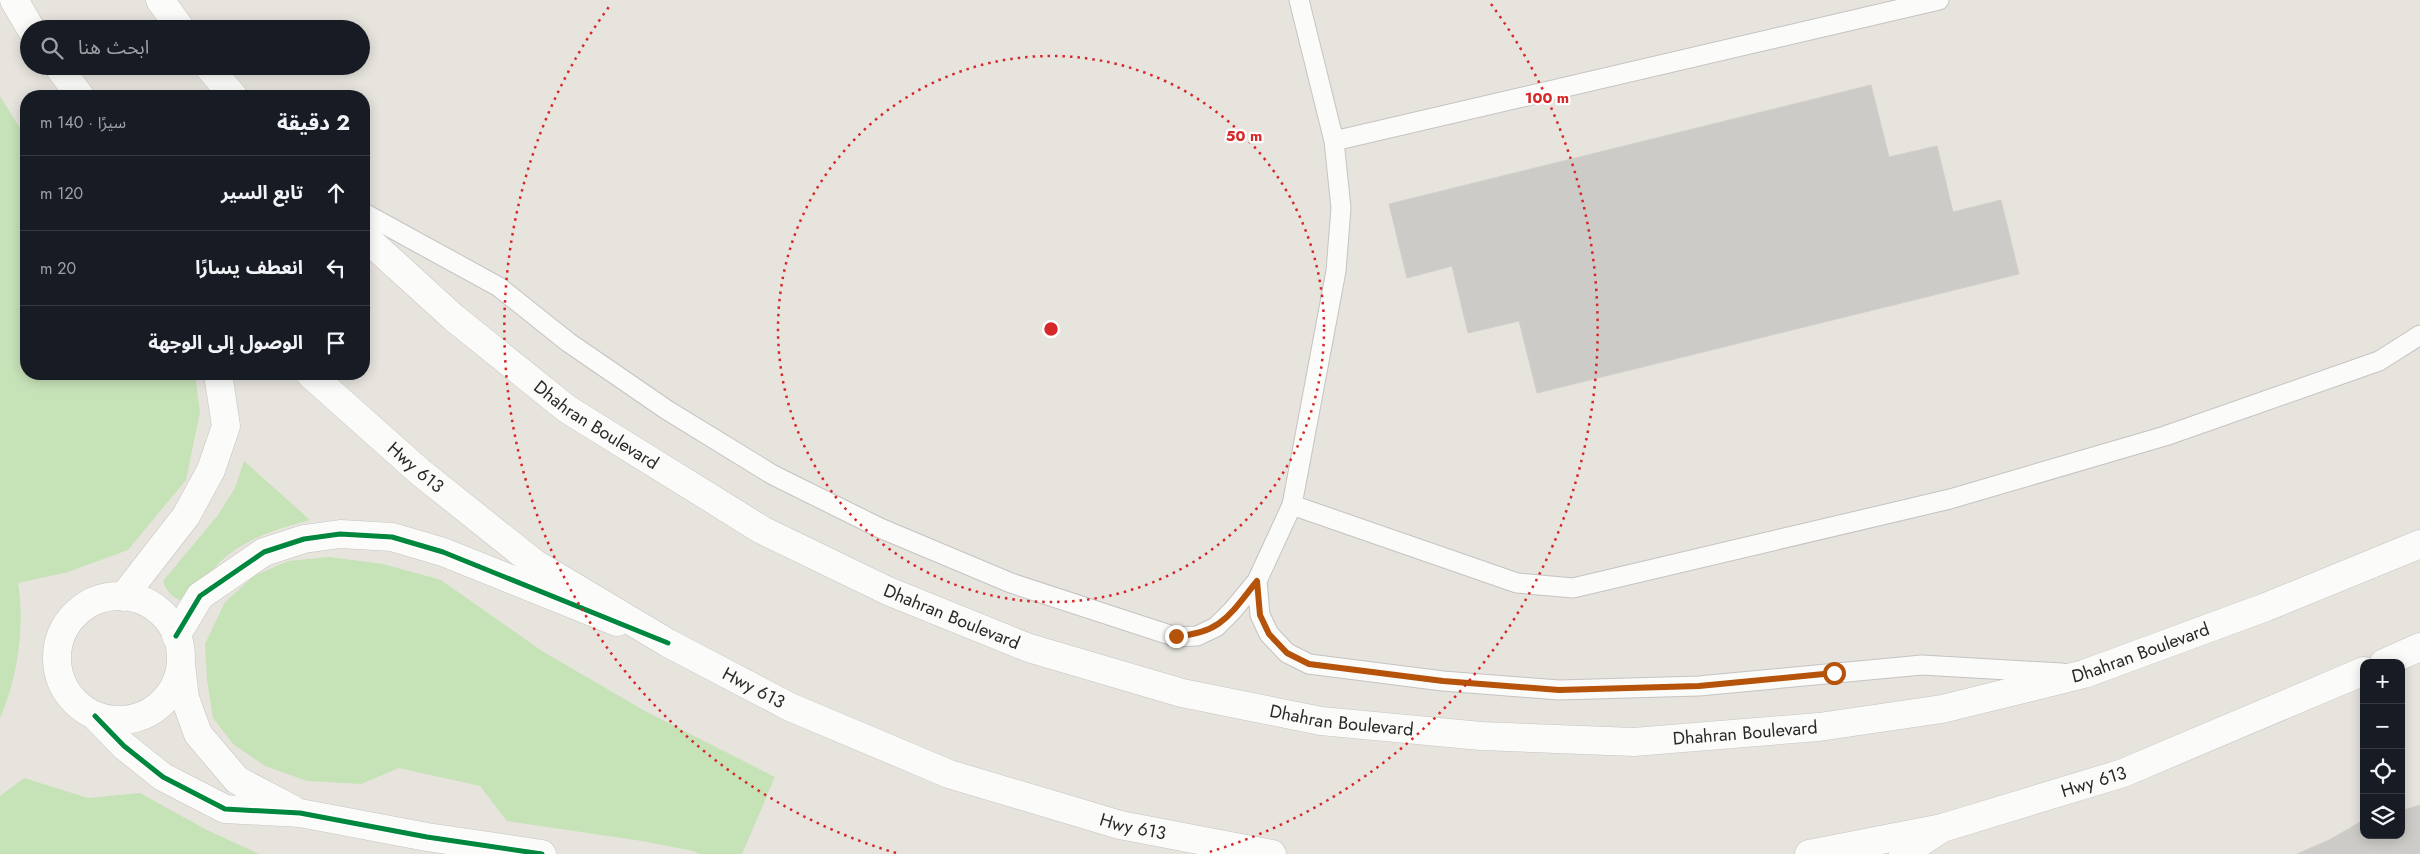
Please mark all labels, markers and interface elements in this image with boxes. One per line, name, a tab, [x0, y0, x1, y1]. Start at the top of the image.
search box	[20, 20, 370, 75]
icon: search	[38, 34, 66, 62]
text: ابحث هنا	[78, 34, 149, 61]
text: 100 m	[1525, 87, 1569, 109]
text: 2 دقيقة	[277, 108, 350, 138]
text: سيرًا · 140 m	[40, 111, 126, 134]
text: 50 m	[1226, 125, 1262, 147]
text: تابع السير	[221, 179, 303, 206]
icon: ahead	[322, 179, 350, 207]
text: 120 m	[40, 182, 83, 205]
text: انعطف يسارًا	[195, 254, 303, 281]
icon: left	[322, 254, 350, 282]
text: 20 m	[40, 257, 76, 280]
centre of rings	[1042, 320, 1060, 338]
text: الوصول إلى الوجهة	[148, 329, 303, 356]
icon: arrive	[322, 329, 350, 357]
street label: Dhahran Boulevard	[528, 374, 664, 476]
street label: Hwy 613	[382, 436, 450, 499]
street label: Dhahran Boulevard	[880, 578, 1024, 656]
street label: Dhahran Boulevard	[2069, 616, 2213, 690]
route end	[1165, 625, 1188, 648]
map controls	[2360, 659, 2405, 839]
button: +	[2360, 659, 2405, 704]
street label: Hwy 613	[718, 661, 790, 715]
route start	[1823, 662, 1846, 685]
street label: Dhahran Boulevard	[1267, 698, 1415, 743]
button: −	[2360, 704, 2405, 749]
street label: Dhahran Boulevard	[1672, 714, 1818, 752]
button: locate	[2360, 749, 2405, 794]
street label: Hwy 613	[2058, 760, 2130, 804]
button: layers	[2360, 794, 2405, 839]
street label: Hwy 613	[1096, 807, 1168, 847]

